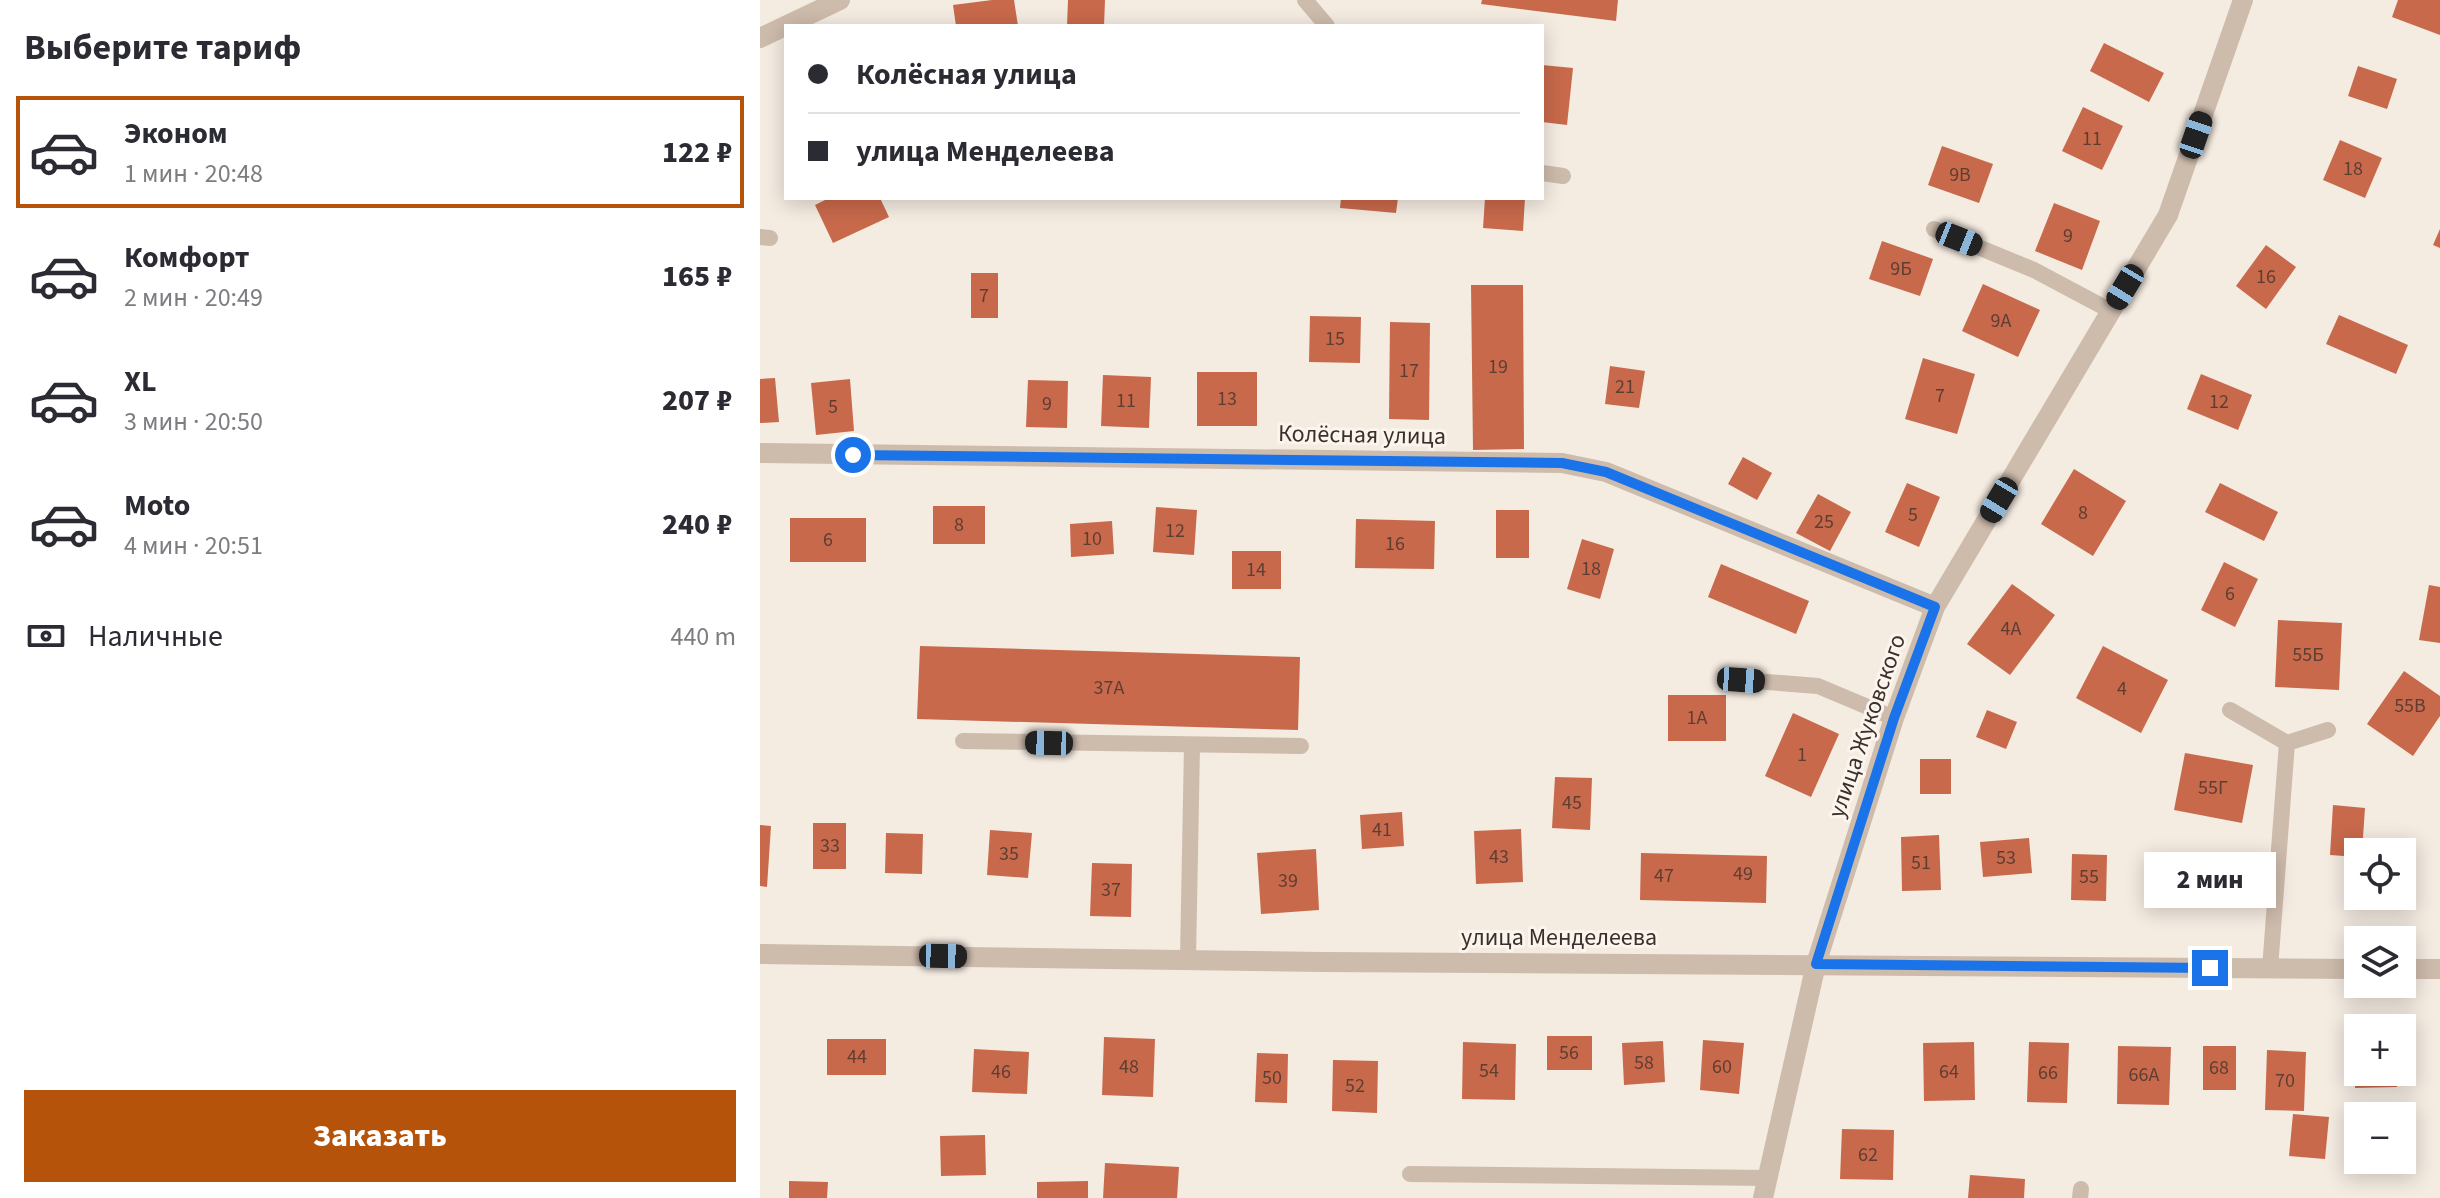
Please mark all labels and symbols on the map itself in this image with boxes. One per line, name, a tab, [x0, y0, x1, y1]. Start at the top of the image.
car	[2177, 108, 2215, 162]
house number: 11	[2082, 125, 2102, 153]
house number: 18	[2343, 155, 2363, 183]
house number: 9В	[1949, 161, 1971, 189]
car	[1932, 219, 1986, 259]
house number: 9	[2063, 222, 2073, 250]
house number: 9Б	[1890, 255, 1912, 283]
car	[2102, 260, 2148, 314]
house number: 16	[2256, 263, 2276, 291]
house number: 7	[979, 282, 989, 310]
house number: 9А	[1991, 307, 2012, 335]
house number: 15	[1325, 325, 1345, 353]
house number: 19	[1488, 353, 1508, 381]
house number: 17	[1399, 357, 1419, 385]
house number: 21	[1615, 373, 1635, 401]
house number: 7	[1935, 382, 1945, 410]
house number: 13	[1217, 385, 1237, 413]
house number: 11	[1116, 387, 1136, 415]
house number: 12	[2209, 388, 2229, 416]
house number: 9	[1042, 390, 1052, 418]
house number: 5	[828, 393, 838, 421]
street label: Колёсная улица	[1278, 416, 1446, 454]
route start	[835, 437, 871, 473]
car	[1976, 473, 2022, 527]
house number: 8	[2078, 499, 2088, 527]
house number: 5	[1908, 501, 1918, 529]
house number: 25	[1814, 508, 1834, 536]
house number: 8	[954, 511, 964, 539]
house number: 12	[1165, 517, 1185, 545]
house number: 10	[1082, 525, 1102, 553]
house number: 6	[823, 526, 833, 554]
house number: 16	[1385, 530, 1405, 558]
house number: 18	[1581, 555, 1601, 583]
house number: 14	[1246, 556, 1266, 584]
house number: 6	[2225, 580, 2235, 608]
house number: 4А	[2001, 615, 2022, 643]
street label: улица Жуковского	[1819, 629, 1915, 823]
house number: 55Б	[2292, 641, 2324, 669]
car	[1716, 666, 1766, 694]
house number: 37А	[1094, 674, 1124, 702]
house number: 4	[2117, 675, 2127, 703]
house number: 55В	[2394, 692, 2426, 720]
house number: 1А	[1687, 704, 1708, 732]
car	[1025, 731, 1073, 755]
house number: 1	[1797, 741, 1807, 769]
house number: 55Г	[2198, 774, 2228, 802]
house number: 45	[1562, 789, 1582, 817]
house number: 41	[1372, 816, 1392, 844]
house number: 33	[820, 832, 840, 860]
house number: 35	[999, 840, 1019, 868]
house number: 43	[1489, 843, 1509, 871]
house number: 53	[1996, 844, 2016, 872]
house number: 51	[1911, 849, 1931, 877]
callout: 2 мин	[2144, 852, 2276, 908]
house number: 49	[1733, 860, 1753, 888]
house number: 47	[1654, 862, 1674, 890]
house number: 55	[2079, 863, 2099, 891]
house number: 39	[1278, 867, 1298, 895]
house number: 37	[1101, 876, 1121, 904]
street label: улица Менделеева	[1461, 920, 1657, 955]
car	[919, 944, 967, 968]
route end	[2192, 950, 2228, 986]
house number: 56	[1559, 1039, 1579, 1067]
house number: 44	[847, 1043, 867, 1071]
house number: 58	[1634, 1049, 1654, 1077]
house number: 48	[1119, 1053, 1139, 1081]
house number: 60	[1712, 1053, 1732, 1081]
house number: 68	[2209, 1054, 2229, 1082]
house number: 54	[1479, 1057, 1499, 1085]
house number: 46	[991, 1058, 1011, 1086]
house number: 64	[1939, 1058, 1959, 1086]
house number: 66	[2038, 1059, 2058, 1087]
house number: 66А	[2129, 1061, 2159, 1089]
house number: 50	[1262, 1064, 1282, 1092]
house number: 70	[2275, 1067, 2295, 1095]
house number: 52	[1345, 1072, 1365, 1100]
house number: 62	[1858, 1141, 1878, 1169]

